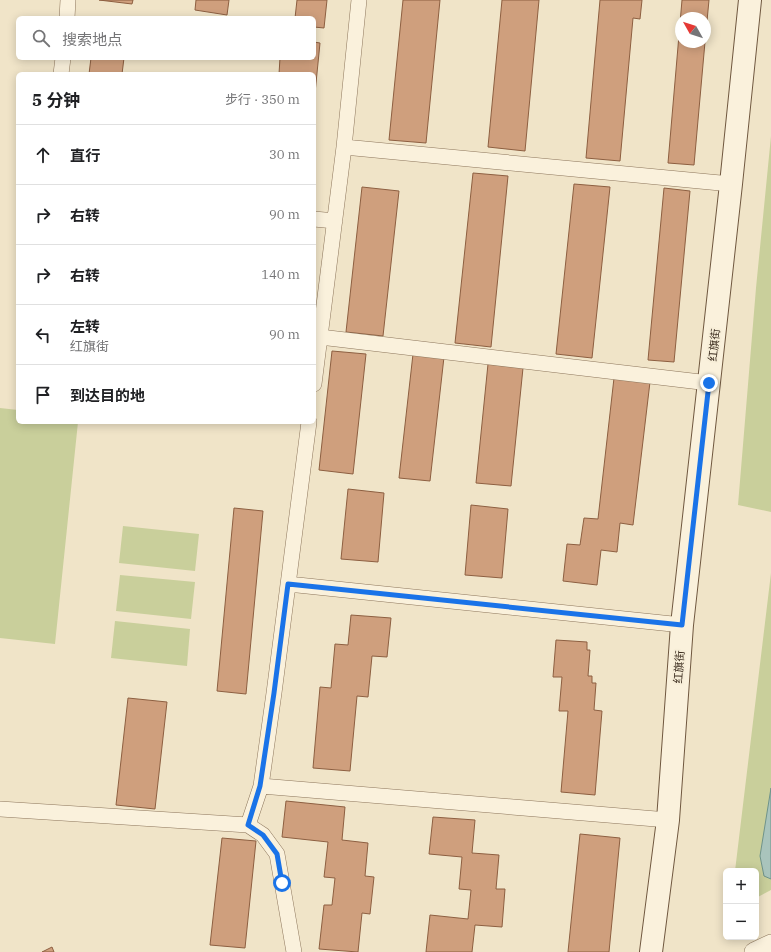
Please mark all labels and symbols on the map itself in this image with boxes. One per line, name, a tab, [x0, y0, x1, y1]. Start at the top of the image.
north arrow	[675, 12, 711, 48]
street label: 红旗街	[705, 328, 723, 362]
route end	[700, 374, 718, 392]
street label: 红旗街	[671, 650, 687, 684]
route start	[273, 874, 291, 892]

